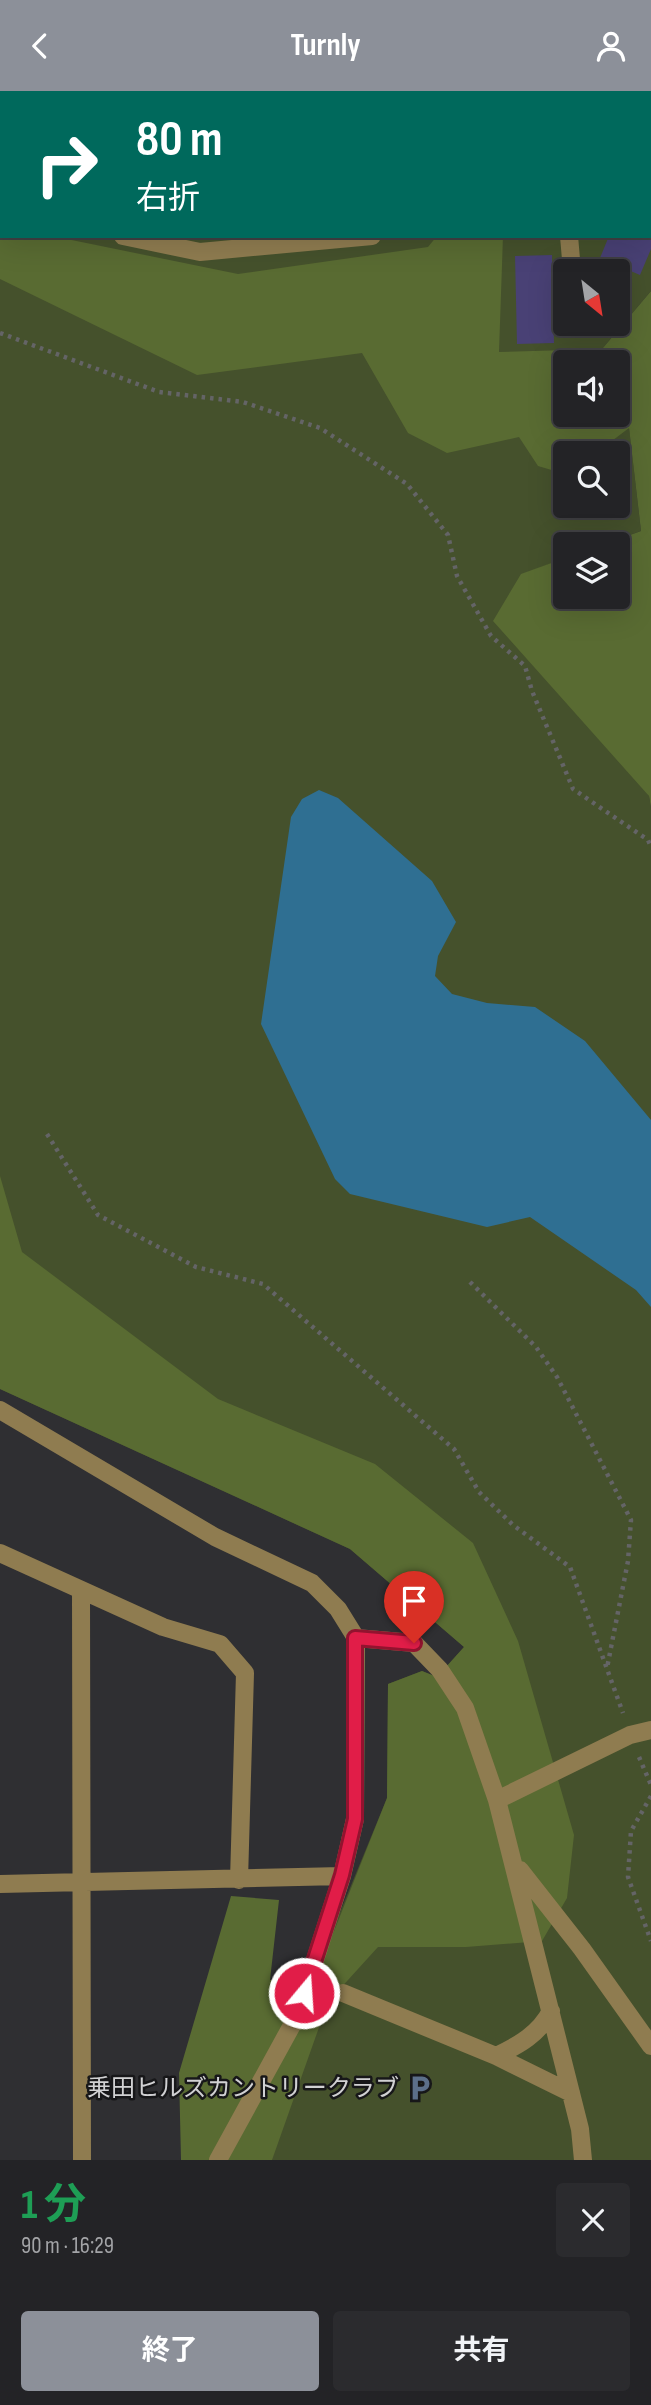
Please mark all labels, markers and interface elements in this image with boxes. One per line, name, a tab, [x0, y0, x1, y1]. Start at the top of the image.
text: Turnly	[290, 26, 361, 65]
icon: back	[21, 27, 59, 65]
icon: person	[592, 27, 630, 65]
text: 80 m	[136, 111, 223, 170]
icon: right	[21, 119, 112, 210]
text: 右折	[136, 179, 200, 218]
north arrow	[553, 259, 630, 336]
map controls	[553, 259, 630, 609]
button: sound	[553, 350, 630, 427]
button: search	[553, 441, 630, 518]
button: layers	[553, 532, 630, 609]
pin	[384, 1571, 444, 1643]
icon: arrive	[395, 1582, 433, 1620]
position arrow	[267, 1956, 341, 2030]
parking icon: 乗田ヒルズカントリークラブ	[405, 2073, 435, 2103]
place label: 乗田ヒルズカントリークラブ	[87, 2074, 399, 2103]
text: 1 分	[21, 2180, 86, 2231]
button: close	[556, 2183, 630, 2257]
text: 90 m · 16:29	[21, 2232, 114, 2260]
button: 終了	[21, 2311, 319, 2391]
button: 共有	[333, 2311, 630, 2391]

